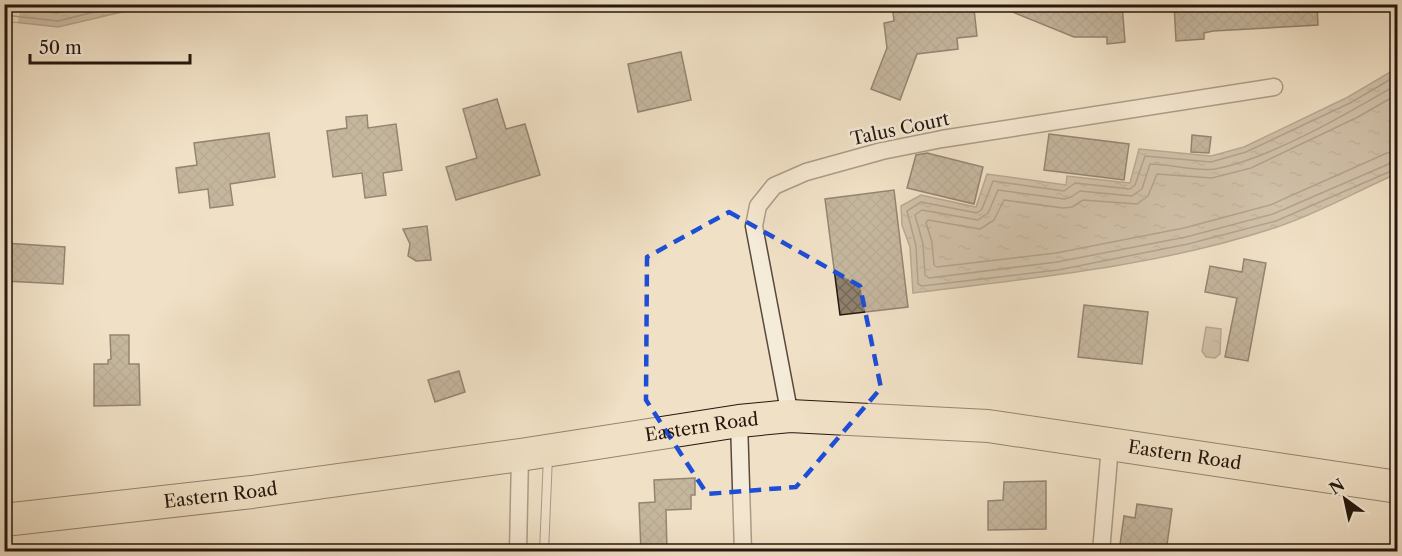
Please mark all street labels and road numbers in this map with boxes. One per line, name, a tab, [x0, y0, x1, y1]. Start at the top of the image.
street label: Talus Court	[849, 108, 952, 150]
street label: Eastern Road	[644, 408, 759, 446]
street label: Eastern Road	[1126, 436, 1243, 475]
street label: Eastern Road	[163, 478, 279, 513]

